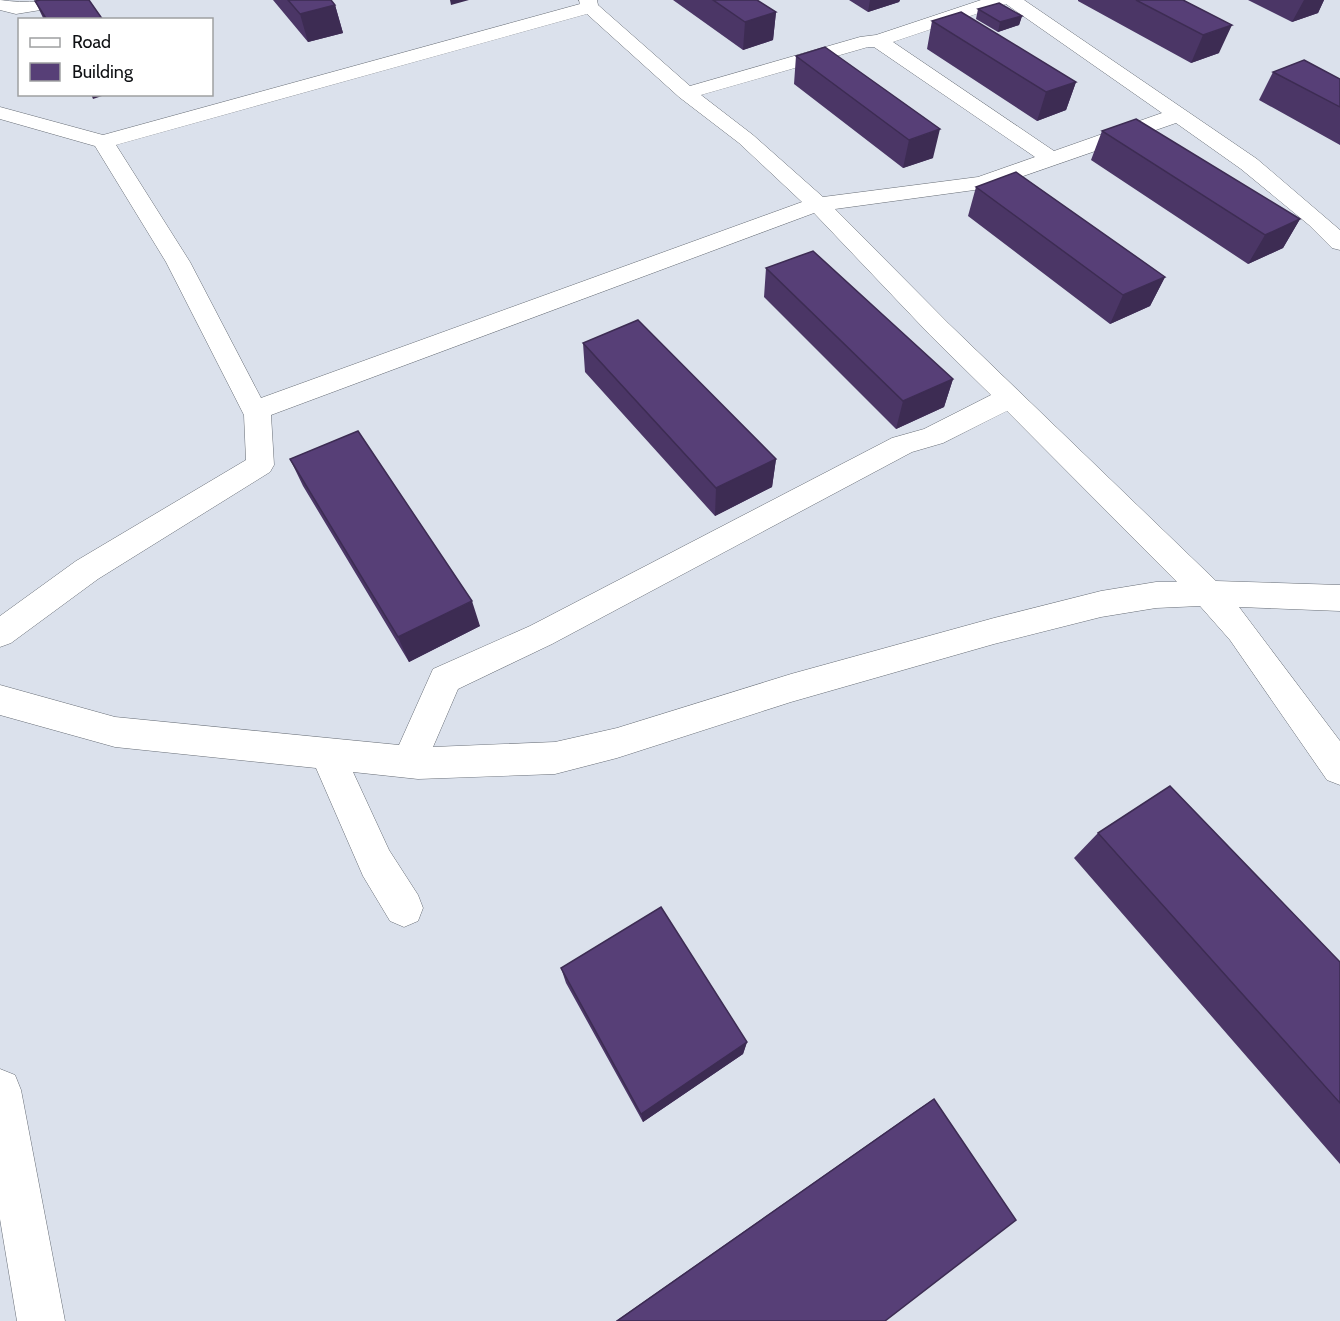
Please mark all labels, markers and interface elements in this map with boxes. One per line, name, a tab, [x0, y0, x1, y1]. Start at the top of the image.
legend	[18, 18, 213, 96]
text: Road	[72, 31, 111, 53]
text: Building	[72, 61, 134, 83]

